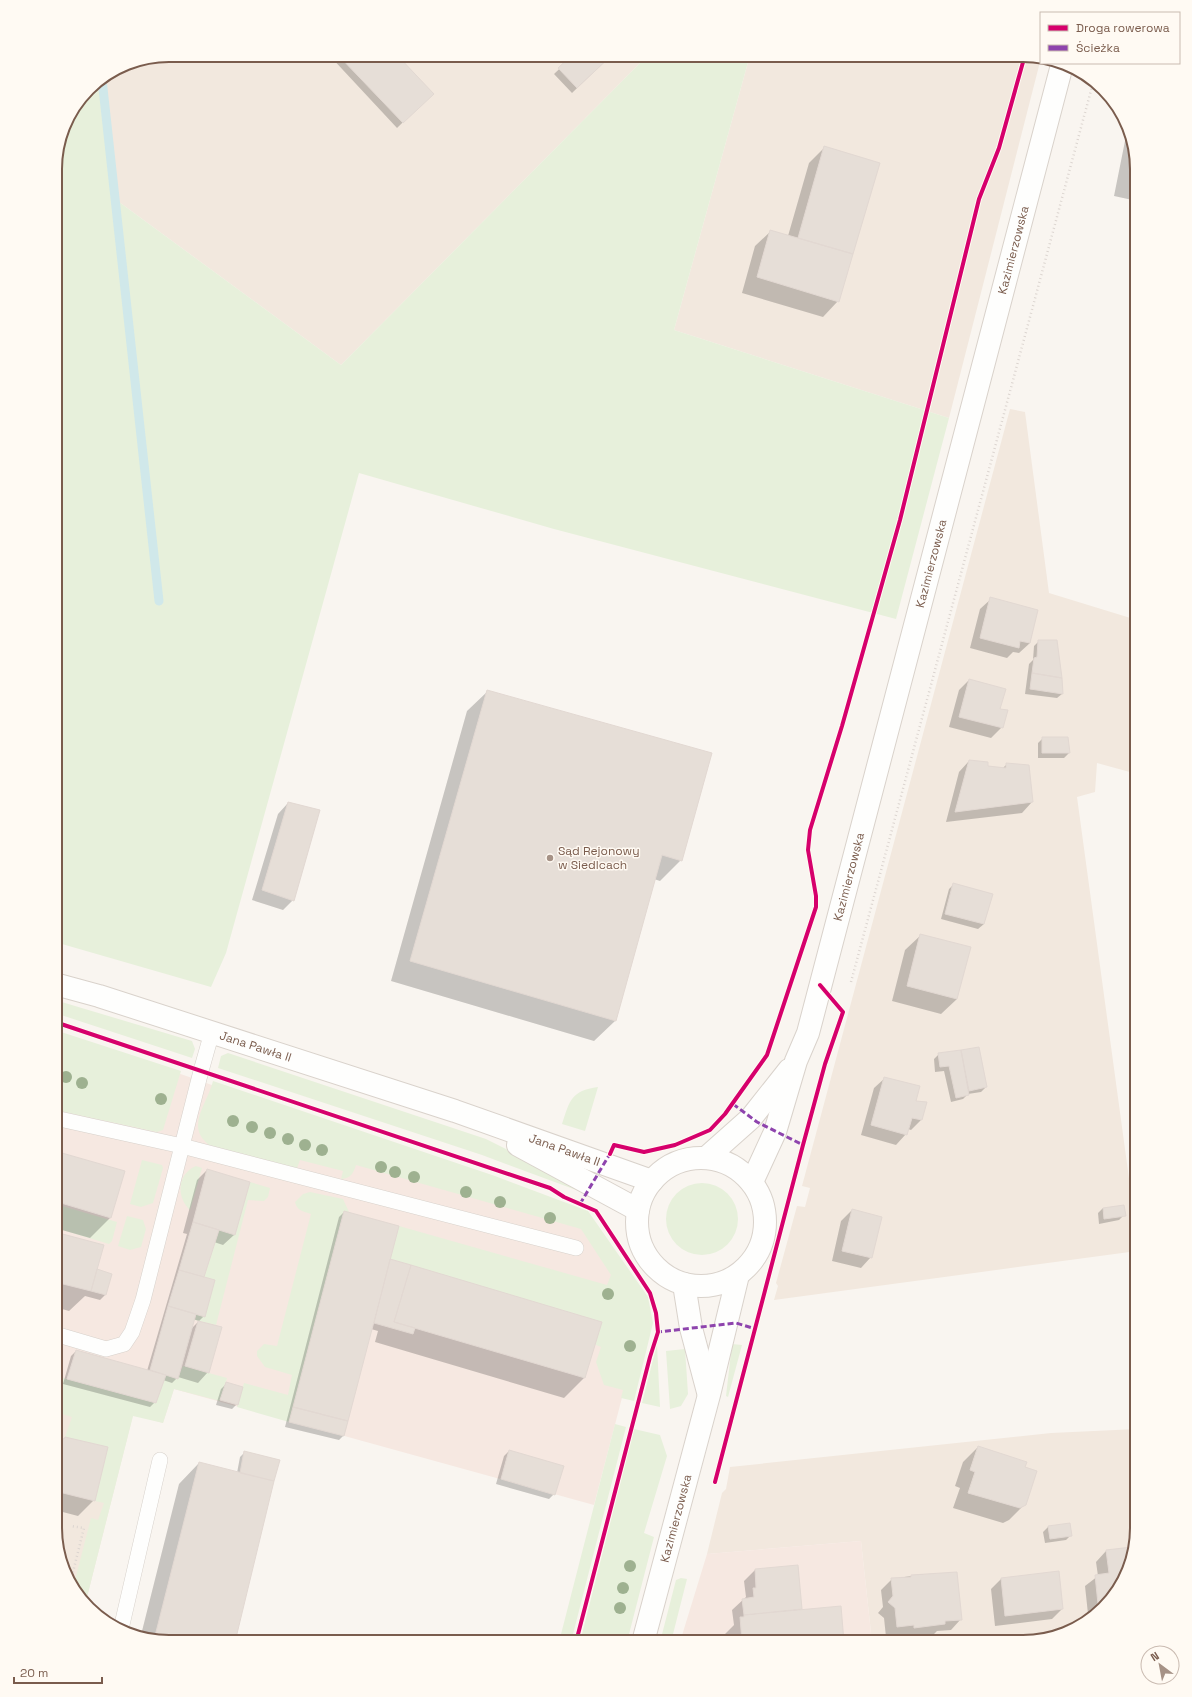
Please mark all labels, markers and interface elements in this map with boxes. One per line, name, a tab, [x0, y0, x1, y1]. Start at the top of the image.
legend	[1040, 12, 1180, 64]
text: Droga rowerowa	[1076, 20, 1170, 36]
text: Ścieżka	[1076, 40, 1120, 56]
street label: Kazimierzowska	[994, 204, 1033, 296]
street label: Kazimierzowska	[912, 517, 951, 609]
street label: Kazimierzowska	[830, 831, 868, 923]
place label: Sąd Rejonowy w Siedlcach	[558, 843, 640, 873]
marker: Sąd Rejonowy w Siedlcach	[545, 853, 555, 863]
street label: Jana Pawła II	[217, 1027, 293, 1066]
street label: Jana Pawła II	[527, 1130, 602, 1170]
street label: Kazimierzowska	[657, 1472, 696, 1564]
north arrow	[1140, 1645, 1180, 1685]
text: N	[1148, 1649, 1162, 1664]
scale bar	[14, 1659, 102, 1685]
text: 20 m	[20, 1665, 48, 1681]

